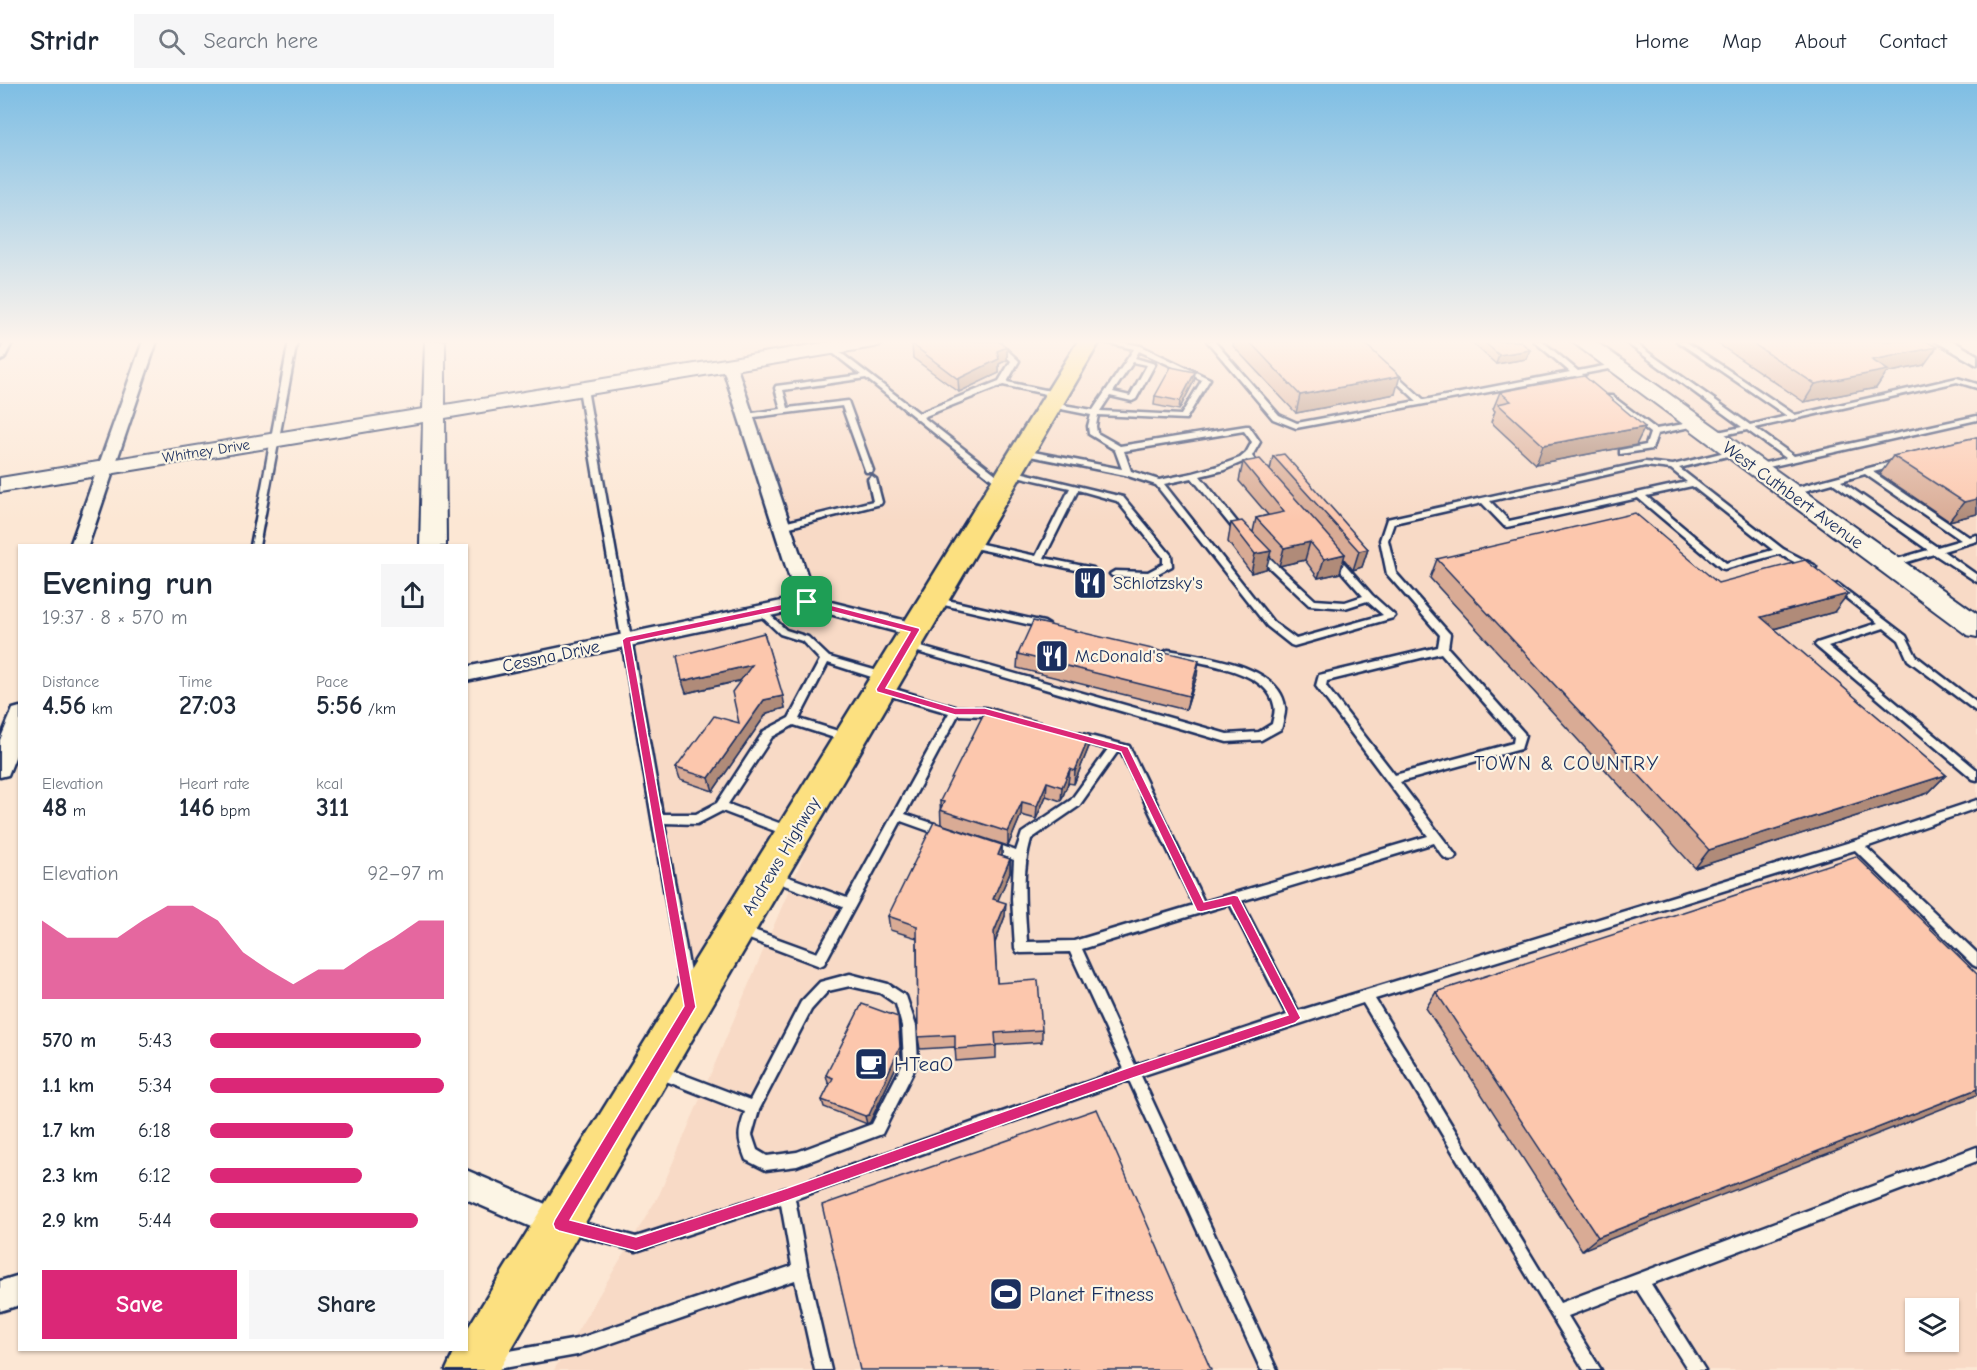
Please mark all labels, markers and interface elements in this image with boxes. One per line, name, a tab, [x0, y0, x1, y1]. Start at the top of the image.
search box	[134, 14, 554, 68]
text: Stridr	[30, 25, 98, 57]
icon: search	[155, 25, 188, 58]
text: Search here	[203, 28, 318, 54]
text: Home	[1635, 29, 1689, 53]
text: Map	[1722, 29, 1762, 53]
text: About	[1795, 29, 1846, 53]
text: Contact	[1879, 29, 1947, 53]
street label: Whitney Drive	[161, 435, 252, 467]
street label: West Cuthbert Avenue	[1718, 437, 1867, 554]
text: Evening run	[42, 564, 213, 602]
button: share	[381, 564, 444, 627]
restaurant icon: Schlotzsky's	[1072, 565, 1108, 601]
place label: Schlotzsky's	[1113, 573, 1203, 594]
pin	[781, 576, 832, 627]
icon: arrive	[790, 585, 823, 618]
text: 19:37 · 8 × 570 m	[42, 606, 188, 629]
street label: Cessna Drive	[500, 636, 602, 677]
restaurant icon: McDonald's	[1034, 638, 1070, 674]
place label: McDonald's	[1075, 646, 1163, 667]
text: Distance	[42, 673, 99, 691]
text: Time	[179, 673, 212, 691]
text: Pace	[316, 673, 348, 691]
text: 4.56	[42, 691, 86, 721]
text: 27:03	[179, 691, 236, 721]
text: 5:56	[316, 691, 363, 721]
text: km	[86, 700, 113, 718]
text: /km	[363, 700, 396, 718]
district label: TOWN & COUNTRY	[1474, 752, 1660, 775]
text: Elevation	[42, 775, 103, 793]
text: Heart rate	[179, 775, 250, 793]
text: kcal	[316, 775, 343, 793]
text: 48	[42, 793, 68, 823]
text: 146	[179, 793, 215, 823]
text: 311	[316, 793, 349, 823]
street label: Andrews Highway	[738, 793, 825, 919]
text: m	[68, 802, 86, 820]
text: bpm	[215, 802, 250, 820]
text: Elevation	[42, 862, 119, 885]
text: 92–97 m	[368, 862, 444, 885]
text: 570 m	[42, 1029, 96, 1052]
text: 5:43	[138, 1029, 172, 1052]
cafe icon: HTeaO	[853, 1046, 889, 1082]
place label: HTeaO	[894, 1052, 953, 1076]
text: 1.1 km	[42, 1074, 94, 1097]
text: 5:34	[138, 1074, 172, 1097]
text: 1.7 km	[42, 1119, 95, 1142]
text: 6:18	[138, 1119, 171, 1142]
text: 2.3 km	[42, 1164, 98, 1187]
text: 6:12	[138, 1164, 171, 1187]
text: 2.9 km	[42, 1209, 99, 1232]
text: 5:44	[138, 1209, 172, 1232]
button: Save	[42, 1270, 237, 1339]
button: Share	[249, 1270, 444, 1339]
sports icon: Planet Fitness	[988, 1276, 1024, 1312]
place label: Planet Fitness	[1029, 1282, 1154, 1306]
map controls	[1905, 1298, 1959, 1352]
button: layers	[1905, 1298, 1959, 1352]

